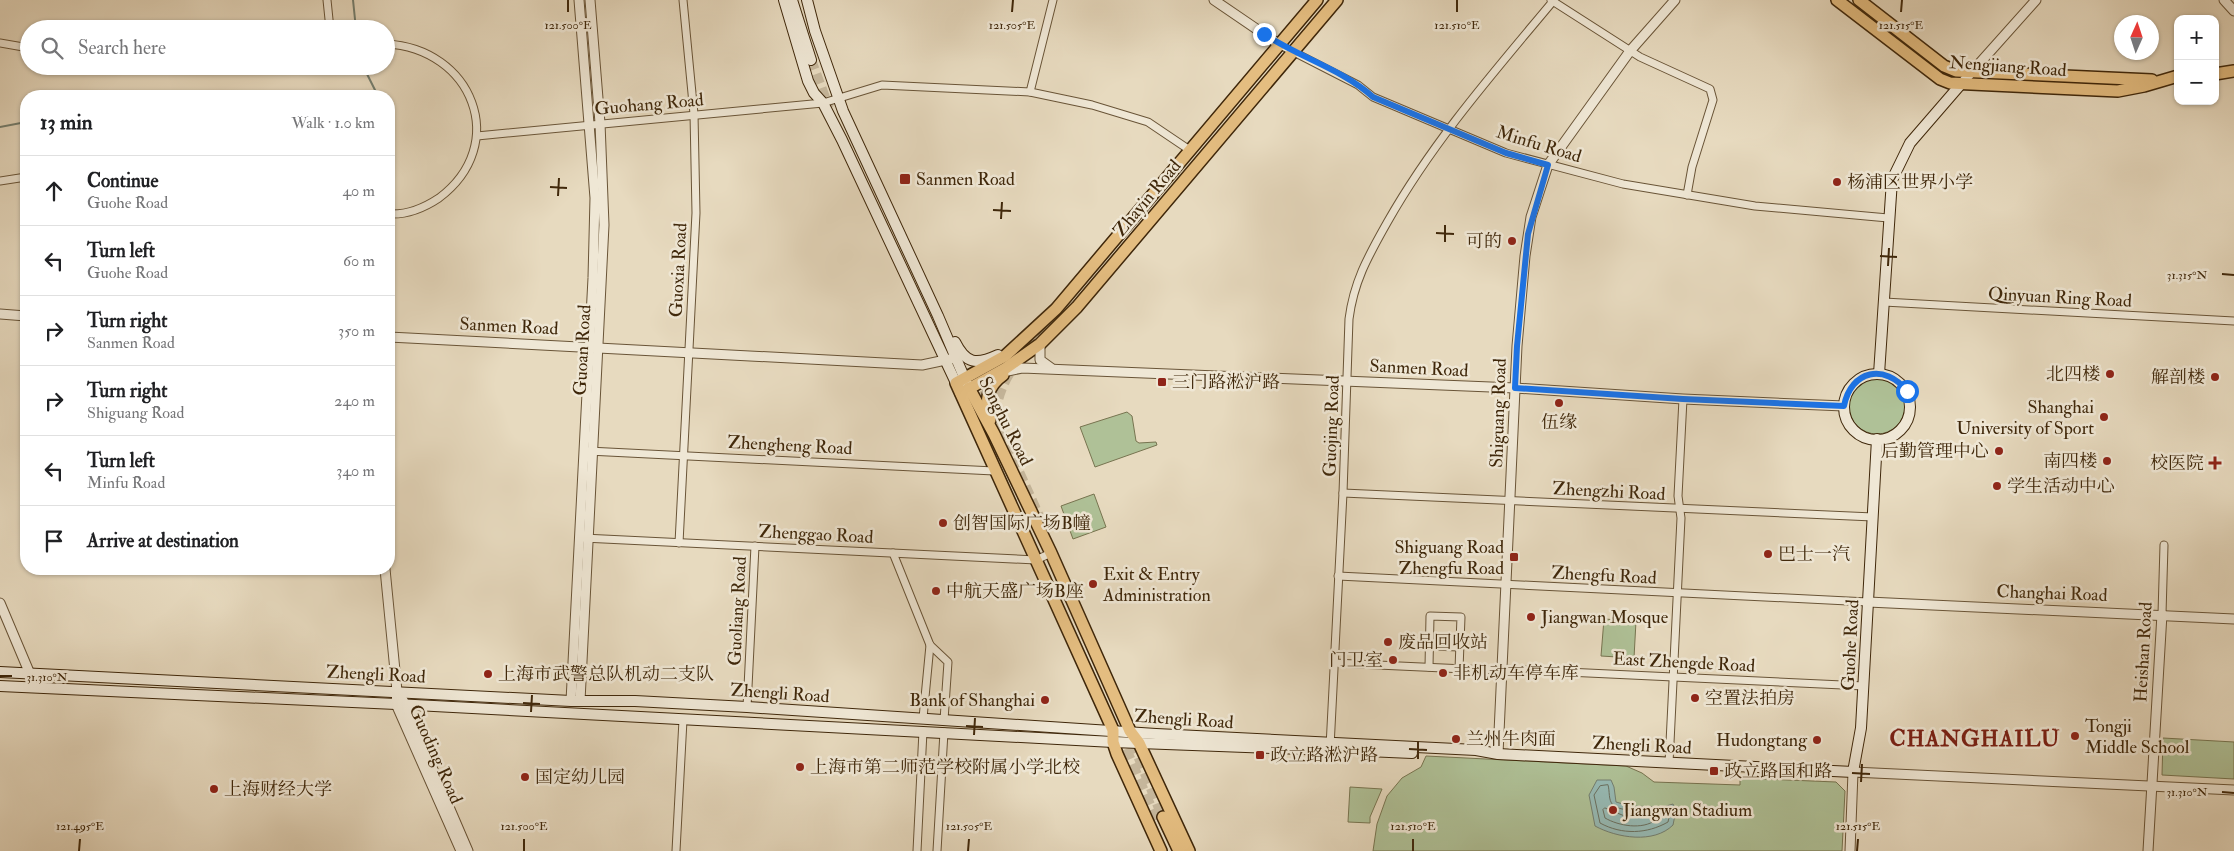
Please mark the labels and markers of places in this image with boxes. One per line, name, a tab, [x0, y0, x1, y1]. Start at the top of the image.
place label: Sanmen Road	[916, 168, 1015, 191]
place label: 杨浦区世界小学	[1847, 171, 1973, 194]
marker: Sanmen Road	[898, 172, 912, 186]
marker: 杨浦区世界小学	[1831, 176, 1843, 188]
place label: 可的	[1466, 230, 1502, 253]
marker: 可的	[1506, 235, 1518, 247]
place label: 北四楼	[2046, 363, 2100, 386]
place label: 解剖楼	[2151, 366, 2205, 389]
marker: 北四楼	[2104, 368, 2116, 380]
place label: 三门路淞沪路	[1172, 371, 1280, 394]
marker: 解剖楼	[2209, 371, 2221, 383]
marker: 三门路淞沪路	[1156, 376, 1168, 388]
place label: Shanghai University of Sport	[1957, 396, 2094, 440]
marker: 伍缘	[1553, 397, 1565, 409]
place label: 伍缘	[1541, 411, 1577, 434]
marker: Shanghai University of Sport	[2098, 411, 2110, 423]
place label: 后勤管理中心	[1881, 440, 1989, 463]
marker: 后勤管理中心	[1993, 445, 2005, 457]
place label: 南四楼	[2043, 450, 2097, 473]
place label: 校医院	[2150, 452, 2204, 475]
marker: 南四楼	[2101, 455, 2113, 467]
marker: 校医院	[2208, 456, 2222, 470]
place label: 学生活动中心	[2007, 475, 2115, 498]
marker: 学生活动中心	[1991, 480, 2003, 492]
place label: 创智国际广场B幢	[953, 512, 1091, 535]
marker: 创智国际广场B幢	[937, 517, 949, 529]
place label: Shiguang Road Zhengfu Road	[1394, 536, 1504, 580]
place label: 巴士一汽	[1778, 543, 1850, 566]
marker: 巴士一汽	[1762, 548, 1774, 560]
marker: Shiguang Road Zhengfu Road	[1508, 551, 1520, 563]
place label: Exit & Entry Administration	[1102, 563, 1211, 607]
marker: Exit & Entry Administration	[1087, 578, 1099, 590]
place label: 中航天盛广场B座	[946, 580, 1084, 603]
marker: 中航天盛广场B座	[930, 585, 942, 597]
place label: Jiangwan Mosque	[1540, 606, 1669, 629]
marker: Jiangwan Mosque	[1525, 611, 1537, 623]
place label: 废品回收站	[1398, 631, 1488, 654]
marker: 废品回收站	[1382, 636, 1394, 648]
place label: 门卫室	[1329, 649, 1383, 672]
marker: 门卫室	[1387, 654, 1399, 666]
place label: 非机动车停车库	[1453, 662, 1579, 685]
place label: 上海市武警总队机动二支队	[498, 663, 714, 686]
marker: 非机动车停车库	[1437, 667, 1449, 679]
marker: 上海市武警总队机动二支队	[482, 668, 494, 680]
place label: 空置法拍房	[1705, 687, 1795, 710]
place label: Bank of Shanghai	[909, 689, 1035, 712]
marker: 空置法拍房	[1689, 692, 1701, 704]
marker: Bank of Shanghai	[1039, 694, 1051, 706]
place label: Tongji Middle School	[2085, 715, 2190, 759]
place label: 兰州牛肉面	[1466, 728, 1556, 751]
place label: Hudongtang	[1716, 729, 1808, 752]
marker: Tongji Middle School	[2069, 730, 2081, 742]
marker: 兰州牛肉面	[1450, 733, 1462, 745]
marker: Hudongtang	[1811, 734, 1823, 746]
place label: 政立路淞沪路	[1270, 744, 1378, 767]
marker: 政立路淞沪路	[1254, 749, 1266, 761]
place label: 上海市第二师范学校附属小学北校	[810, 756, 1080, 779]
place label: 政立路国和路	[1724, 760, 1832, 783]
marker: 上海市第二师范学校附属小学北校	[794, 761, 806, 773]
marker: 政立路国和路	[1708, 765, 1720, 777]
place label: 国定幼儿园	[535, 766, 625, 789]
marker: 国定幼儿园	[519, 771, 531, 783]
place label: 上海财经大学	[224, 778, 332, 801]
marker: 上海财经大学	[208, 783, 220, 795]
place label: Jiangwan Stadium	[1622, 799, 1752, 822]
marker: Jiangwan Stadium	[1607, 804, 1619, 816]

